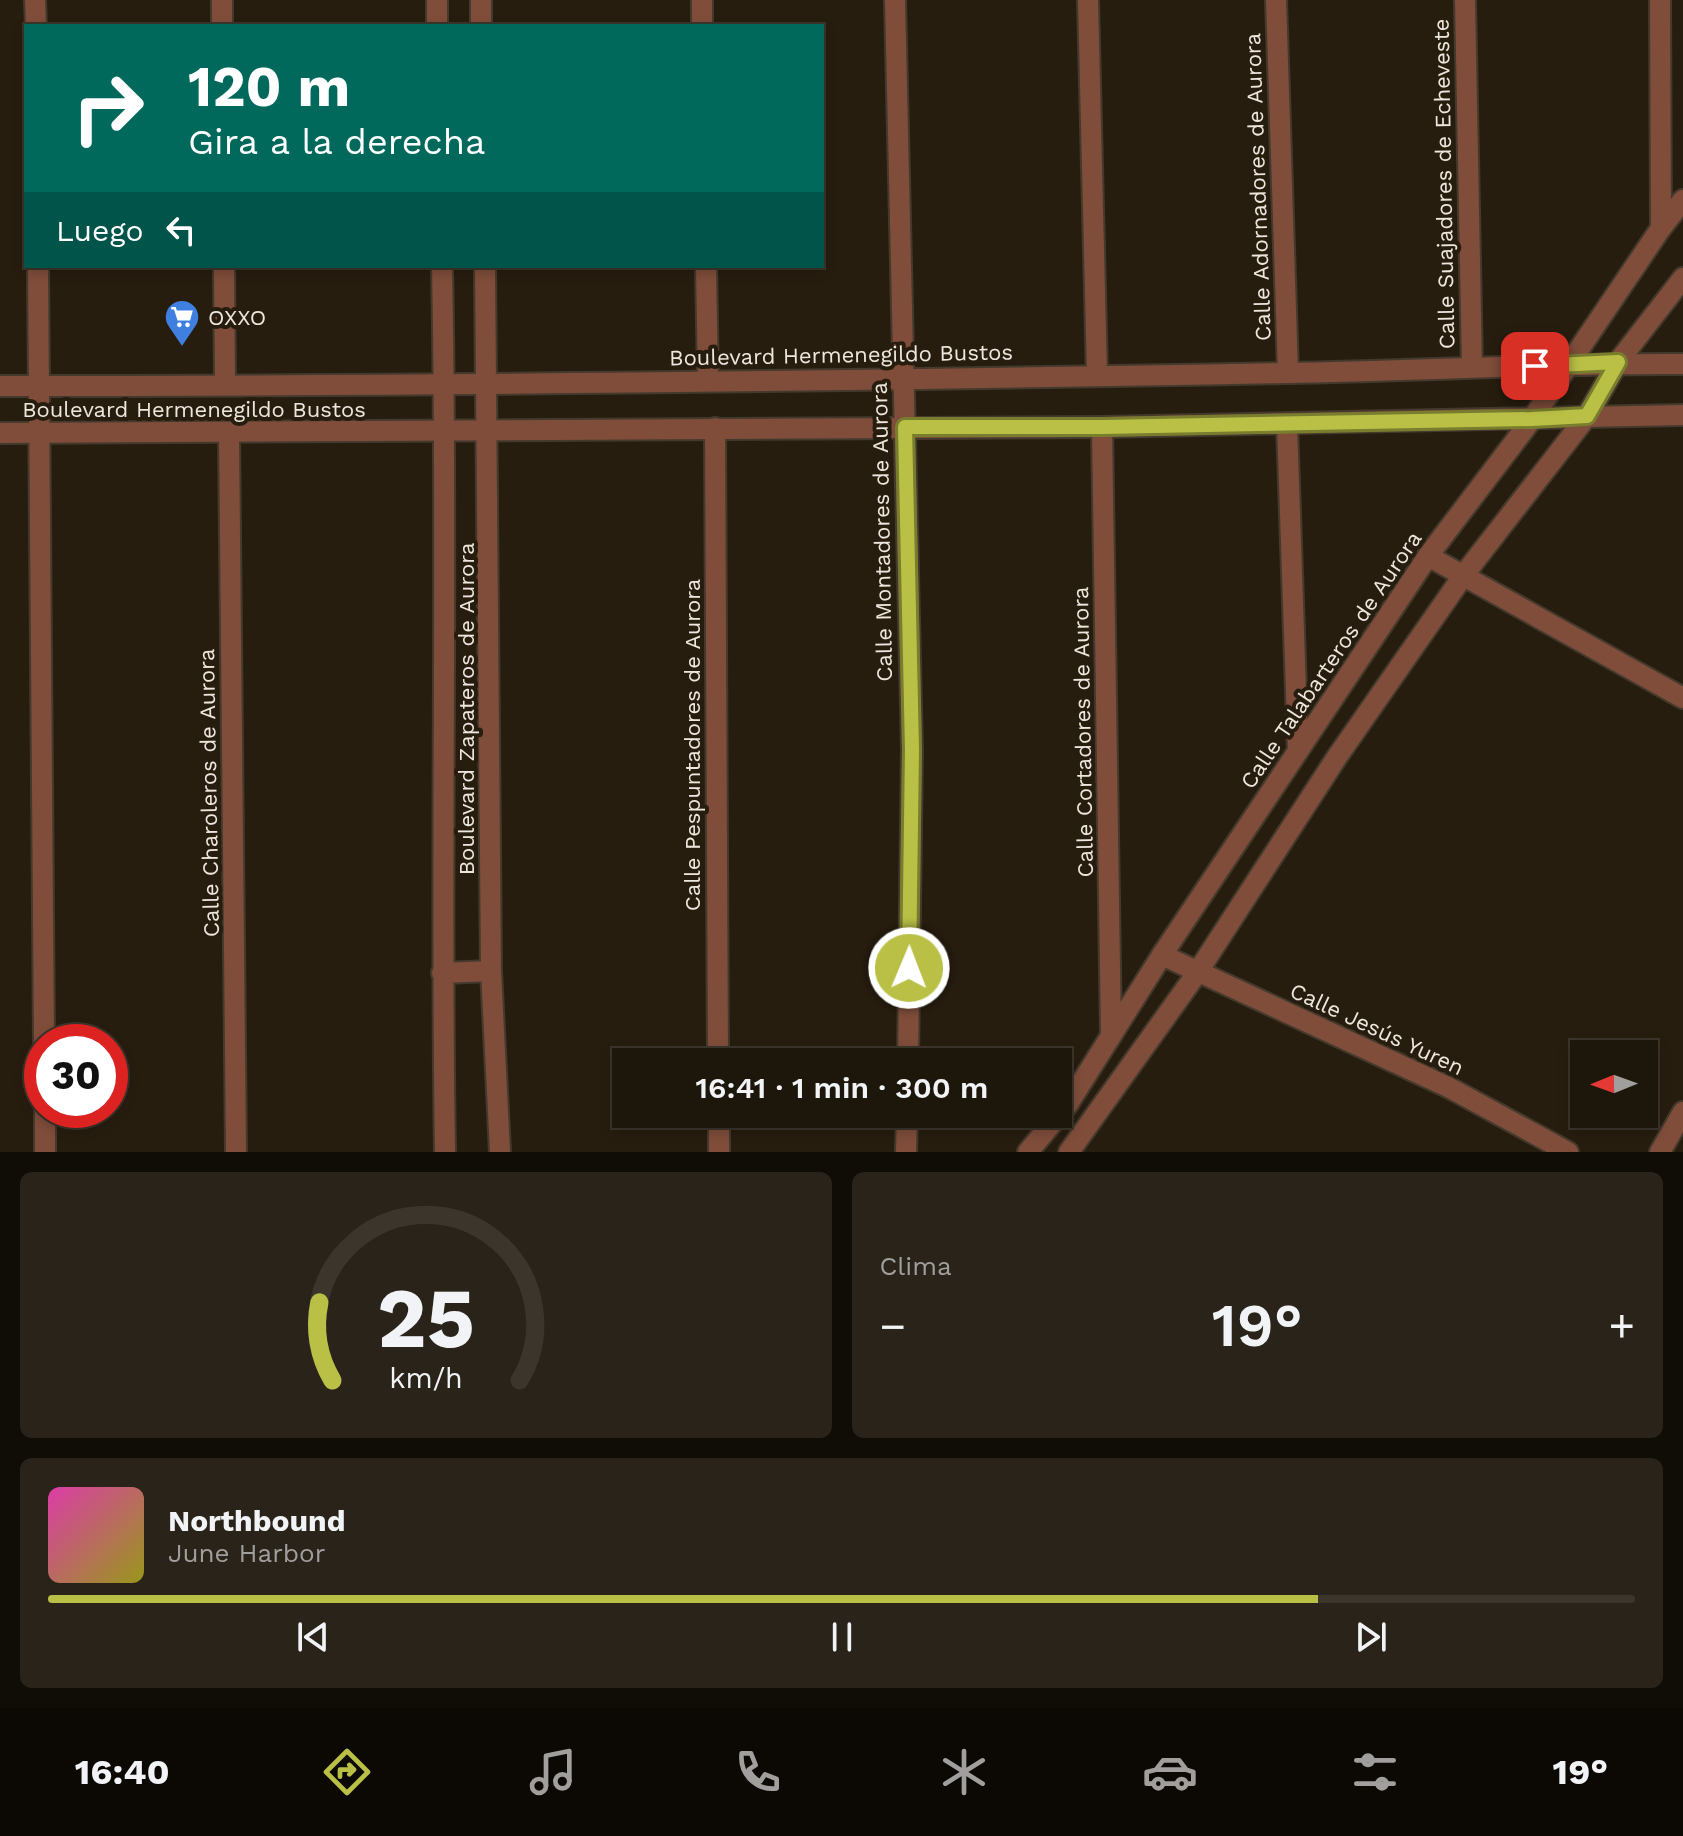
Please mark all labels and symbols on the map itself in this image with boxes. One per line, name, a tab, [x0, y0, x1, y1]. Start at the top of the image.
street label: Calle Suajadores de Echeveste	[1429, 19, 1459, 349]
street label: Calle Adornadores de Aurora	[1240, 33, 1276, 341]
supermarket icon: OXXO	[163, 298, 201, 348]
place label: OXXO	[208, 305, 266, 330]
pin	[1501, 332, 1569, 400]
street label: Boulevard Hermenegildo Bustos	[669, 340, 1013, 370]
street label: Calle Montadores de Aurora	[867, 382, 897, 682]
street label: Boulevard Hermenegildo Bustos	[22, 397, 366, 422]
street label: Calle Talabarteros de Aurora	[1235, 527, 1427, 793]
street label: Boulevard Zapateros de Aurora	[454, 543, 479, 875]
street label: Calle Pespuntadores de Aurora	[680, 579, 705, 911]
street label: Calle Cortadores de Aurora	[1068, 586, 1098, 878]
street label: Calle Charoleros de Aurora	[194, 649, 224, 937]
position arrow	[867, 926, 951, 1010]
street label: Calle Jesús Yuren	[1286, 978, 1468, 1080]
speed limit sign: 30	[24, 1024, 128, 1128]
north arrow	[1570, 1040, 1658, 1128]

